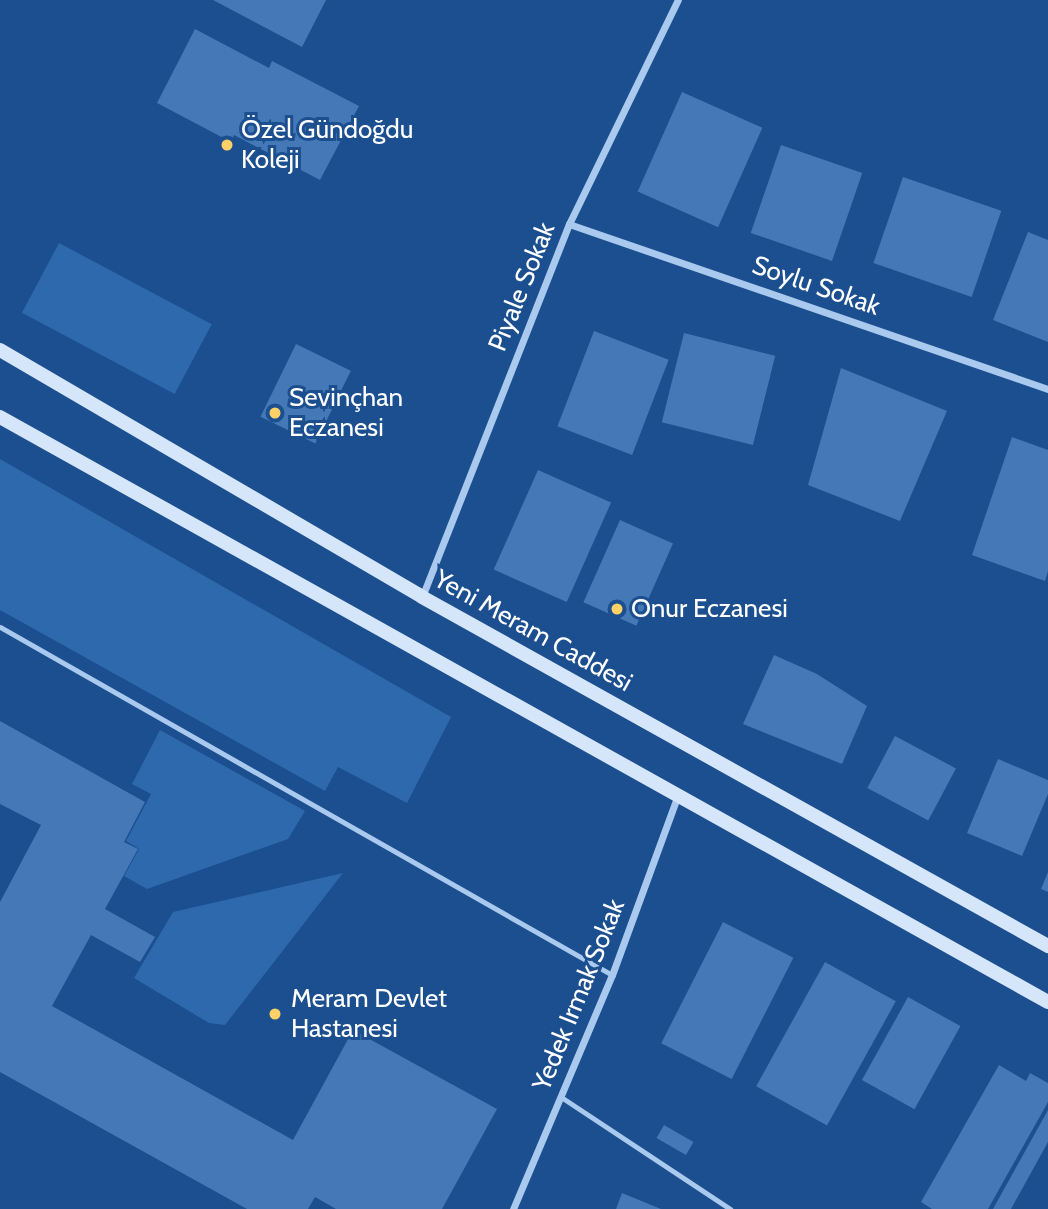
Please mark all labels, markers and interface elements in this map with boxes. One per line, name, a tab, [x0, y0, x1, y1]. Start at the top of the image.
place label: Özel Gündoğdu Koleji	[241, 114, 413, 176]
marker: Özel Gündoğdu Koleji	[219, 137, 235, 153]
street label: Piyale Sokak	[482, 218, 562, 356]
street label: Soylu Sokak	[748, 250, 884, 322]
place label: Sevinçhan Eczanesi	[289, 382, 403, 444]
marker: Sevinçhan Eczanesi	[267, 405, 283, 421]
street label: Yeni Meram Caddesi	[428, 564, 638, 698]
place label: Onur Eczanesi	[631, 593, 788, 625]
marker: Onur Eczanesi	[609, 601, 625, 617]
street label: Yedek Irmak Sokak	[526, 895, 632, 1095]
place label: Meram Devlet Hastanesi	[291, 983, 447, 1044]
marker: Meram Devlet Hastanesi	[265, 1004, 285, 1024]

